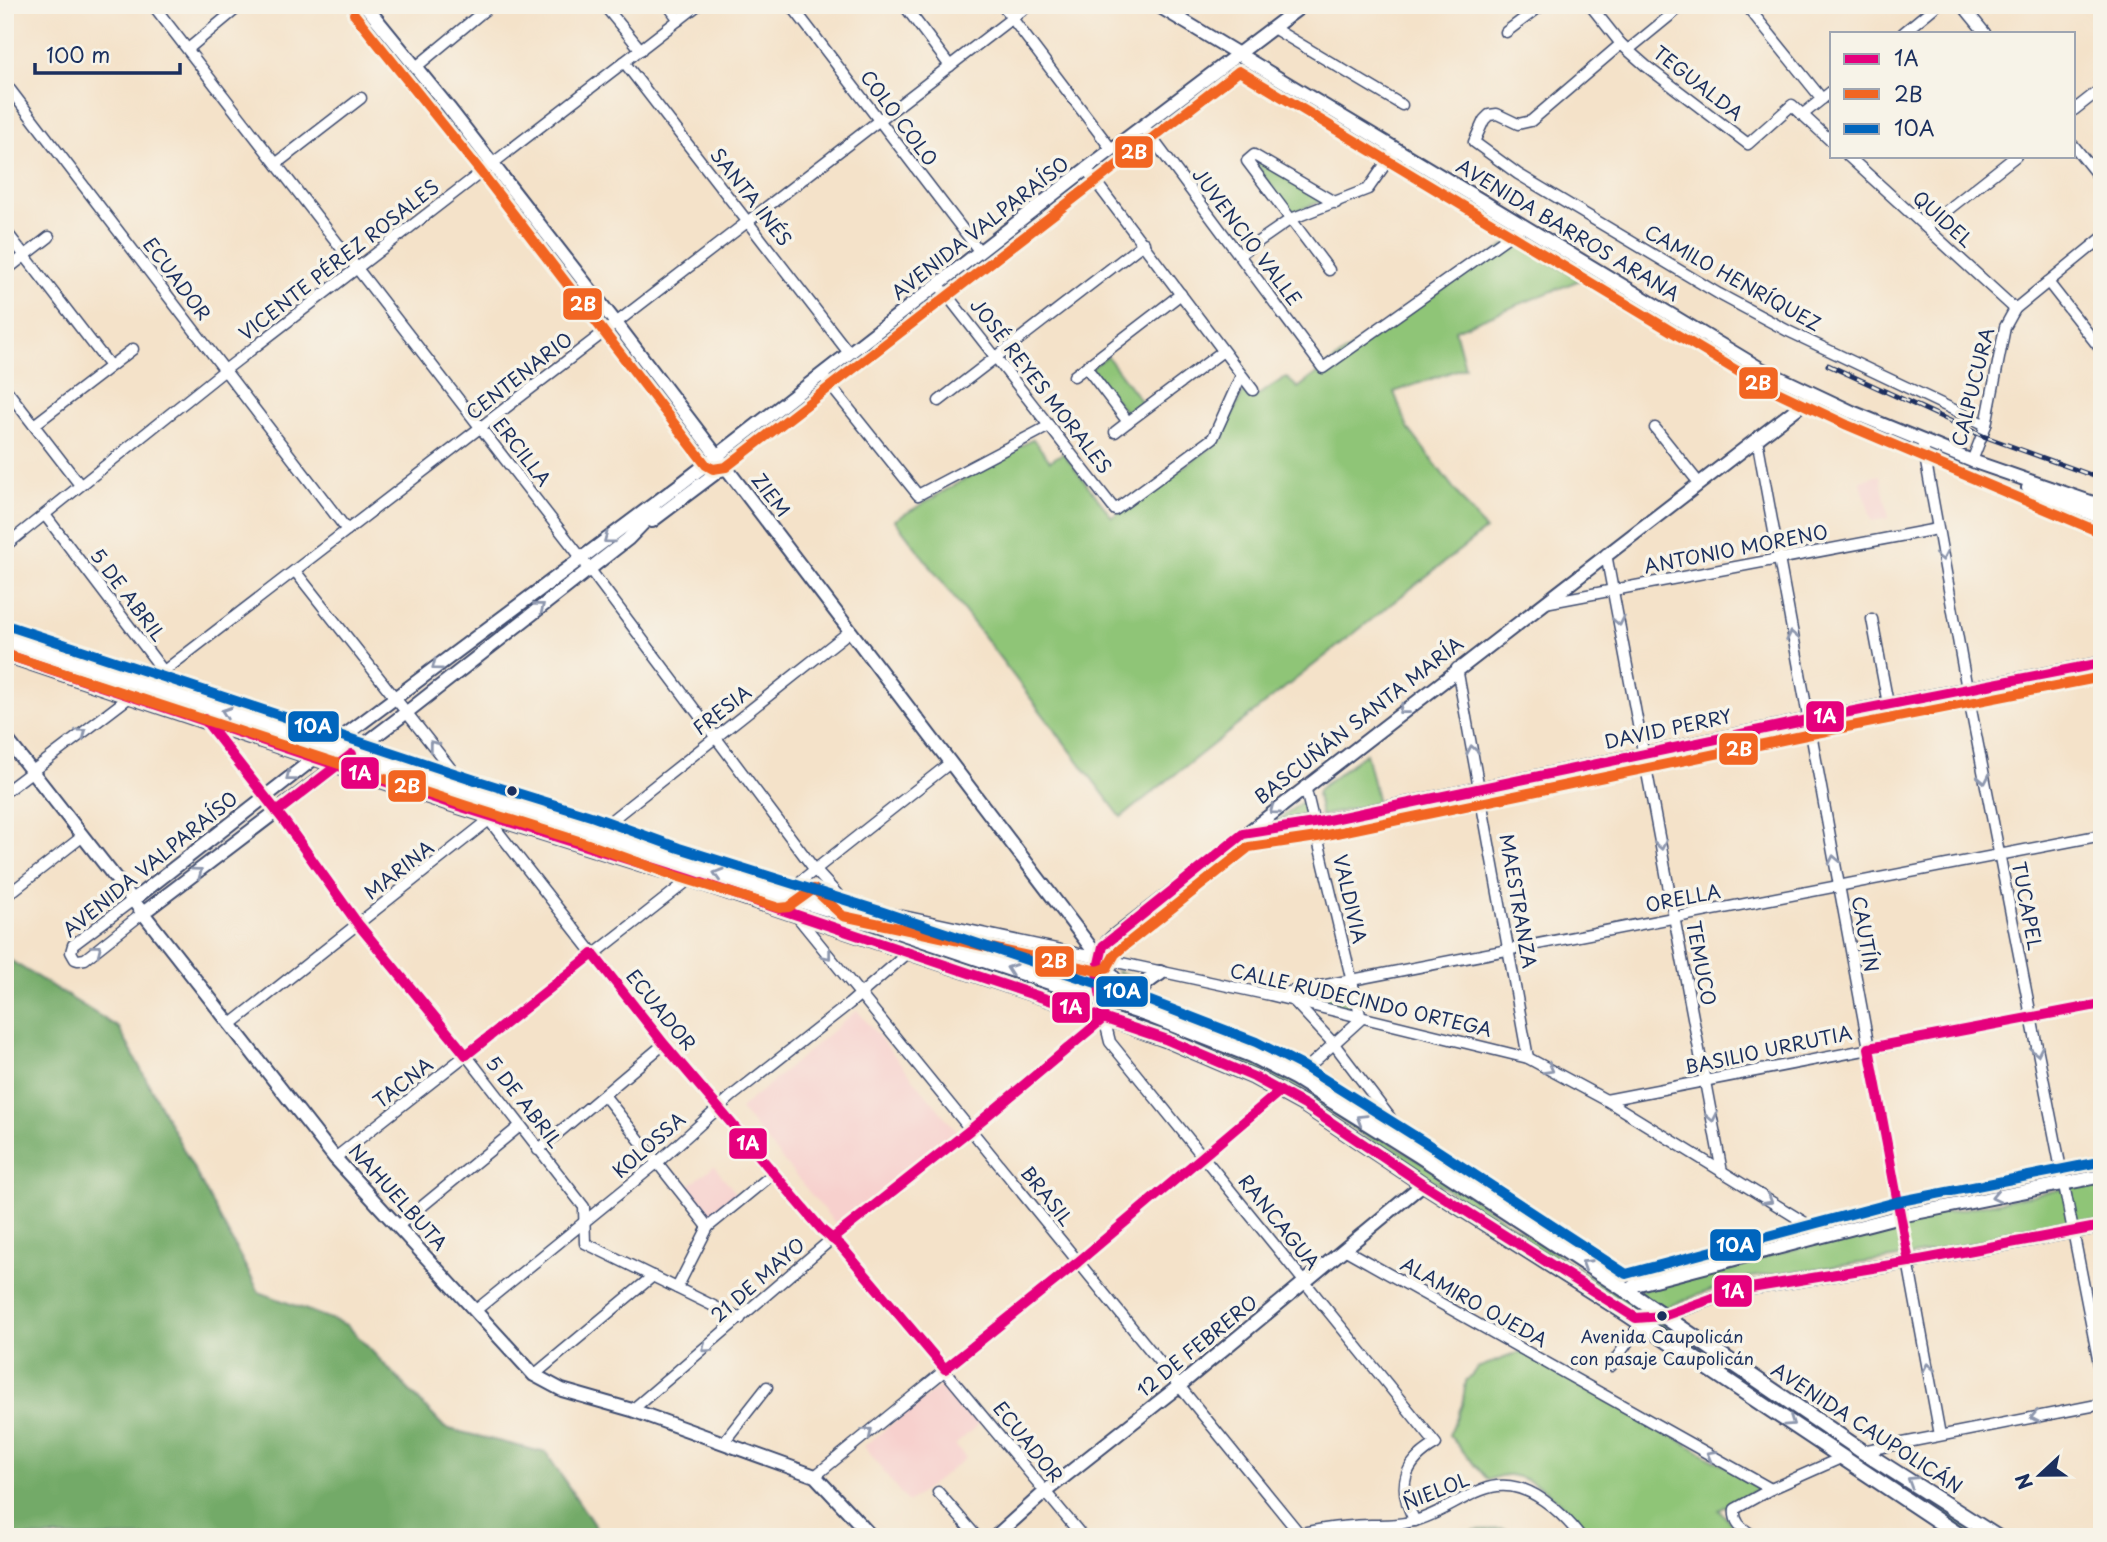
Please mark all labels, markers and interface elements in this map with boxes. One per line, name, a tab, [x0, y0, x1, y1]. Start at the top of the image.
scale bar	[35, 32, 180, 76]
legend	[1830, 32, 2076, 158]
text: 100 m	[46, 38, 110, 70]
street label: TEGUALDA	[1648, 38, 1750, 126]
text: 1A	[1894, 41, 1919, 73]
street label: COLO COLO	[854, 64, 945, 171]
text: 2B	[1894, 77, 1923, 109]
text: 10A	[1894, 111, 1935, 143]
line badge: 2B	[1114, 135, 1154, 169]
text: 2B	[1121, 137, 1147, 165]
street label: SANTA INÉS	[704, 141, 799, 252]
street label: AVENIDA VALPARAÍSO	[885, 149, 1074, 305]
street label: AVENIDA BARROS ARANA	[1452, 151, 1685, 307]
street label: JUVENCIO VALLE	[1187, 162, 1309, 311]
street label: VICENTE PÉREZ ROSALES	[232, 172, 444, 346]
street label: QUIDEL	[1907, 183, 1980, 253]
street label: CAMILO HENRÍQUEZ	[1640, 217, 1827, 337]
street label: ECUADOR	[137, 231, 218, 326]
line badge: 2B	[562, 287, 603, 321]
text: 2B	[570, 289, 596, 317]
street label: JOSÉ REYES MORALES	[964, 292, 1119, 479]
street label: CALPUCURA	[1944, 324, 2000, 449]
street label: CENTENARIO	[459, 325, 578, 426]
line badge: 2B	[1738, 366, 1779, 400]
text: 2B	[1745, 368, 1771, 396]
street label: ERCILLA	[487, 411, 558, 491]
street label: ZIEM	[746, 467, 798, 522]
street label: ANTONIO MORENO	[1641, 516, 1830, 580]
one-way arrow	[603, 531, 616, 543]
street label: 5 DE ABRIL	[85, 542, 173, 647]
one-way arrow	[1934, 550, 1949, 562]
one-way arrow	[532, 602, 545, 615]
one-way arrow	[1610, 615, 1625, 627]
street label: BASCUÑÁN SANTA MARÍA	[1248, 629, 1469, 810]
one-way arrow	[1785, 630, 1800, 642]
one-way arrow	[431, 658, 444, 671]
street label: FRESIA	[686, 678, 756, 741]
line badge: 1A	[1805, 700, 1845, 733]
street label: DAVID PERRY	[1602, 701, 1734, 755]
text: 1A	[1813, 701, 1837, 729]
one-way arrow	[1399, 702, 1411, 715]
one-way arrow	[221, 706, 233, 720]
line badge: 10A	[287, 710, 340, 743]
text: 10A	[294, 711, 332, 739]
one-way arrow	[74, 729, 87, 742]
line badge: 2B	[1718, 732, 1759, 766]
text: 2B	[1726, 734, 1752, 762]
one-way arrow	[429, 740, 442, 753]
one-way arrow	[1466, 744, 1481, 756]
line badge: 1A	[340, 756, 380, 790]
text: 1A	[348, 758, 372, 786]
one-way arrow	[286, 768, 298, 781]
line badge: 2B	[387, 769, 427, 803]
text: 2B	[394, 771, 420, 799]
one-way arrow	[1976, 773, 1991, 785]
street label: AVENIDA VALPARAÍSO	[56, 784, 243, 943]
unlabelled marker	[505, 784, 519, 798]
one-way arrow	[1269, 801, 1282, 814]
street label: MAESTRANZA	[1493, 831, 1545, 970]
street label: MARINA	[358, 833, 439, 905]
one-way arrow	[1652, 839, 1667, 851]
street label: VALDIVIA	[1327, 852, 1375, 946]
one-way arrow	[1827, 854, 1842, 866]
street label: TUCAPEL	[2006, 859, 2050, 953]
one-way arrow	[190, 867, 203, 880]
one-way arrow	[712, 868, 724, 883]
street label: ORELLA	[1643, 876, 1723, 918]
street label: CAUTÍN	[1846, 894, 1886, 974]
street label: TEMUCO	[1680, 918, 1724, 1008]
one-way arrow	[90, 944, 102, 957]
line badge: 2B	[1034, 945, 1075, 978]
text: 2B	[1041, 946, 1067, 974]
one-way arrow	[819, 947, 832, 959]
street label: CALLE RUDECINDO ORTEGA	[1227, 955, 1495, 1043]
street label: ECUADOR	[620, 963, 703, 1056]
one-way arrow	[1006, 963, 1018, 977]
line badge: 10A	[1095, 975, 1149, 1008]
text: 10A	[1103, 976, 1141, 1004]
line badge: 1A	[1051, 991, 1091, 1024]
text: 1A	[1059, 992, 1083, 1020]
street label: BASILIO URRUTIA	[1681, 1018, 1854, 1080]
one-way arrow	[2029, 1045, 2044, 1057]
street label: 5 DE ABRIL	[480, 1049, 570, 1153]
street label: TACNA	[367, 1050, 438, 1114]
one-way arrow	[1541, 1061, 1554, 1074]
street label: KOLOSSA	[606, 1105, 691, 1184]
one-way arrow	[1704, 1111, 1719, 1123]
one-way arrow	[1356, 1114, 1369, 1127]
line badge: 1A	[728, 1127, 768, 1160]
text: 1A	[736, 1128, 760, 1156]
street label: NAHUELBUTA	[343, 1137, 455, 1256]
street label: BRASIL	[1015, 1159, 1081, 1231]
street label: RANCAGUA	[1232, 1168, 1327, 1275]
one-way arrow	[1990, 1188, 2002, 1203]
one-way arrow	[1761, 1192, 1774, 1205]
line badge: 10A	[1709, 1228, 1762, 1262]
street label: 21 DE MAYO	[704, 1230, 811, 1328]
text: 10A	[1716, 1230, 1754, 1258]
street label: ALAMIRO OJEDA	[1396, 1249, 1553, 1353]
one-way arrow	[1581, 1260, 1594, 1273]
line badge: 1A	[1713, 1274, 1753, 1308]
text: 1A	[1721, 1276, 1745, 1304]
street label: 12 DE FEBRERO	[1130, 1288, 1263, 1403]
marker: Avenida Caupolicán con pasaje Caupolicán	[1655, 1309, 1669, 1323]
place label: Avenida Caupolicán con pasaje Caupolicán	[1570, 1323, 1754, 1371]
one-way arrow	[702, 1339, 714, 1352]
street label: AVENIDA CAUPOLICÁN	[1767, 1355, 1969, 1500]
one-way arrow	[1921, 1362, 1936, 1374]
street label: ECUADOR	[987, 1395, 1070, 1488]
one-way arrow	[2029, 1408, 2041, 1423]
one-way arrow	[1782, 1414, 1795, 1426]
one-way arrow	[860, 1428, 872, 1441]
north arrow	[2006, 1440, 2076, 1510]
one-way arrow	[1706, 1450, 1719, 1463]
street label: ÑIELOL	[1398, 1464, 1473, 1516]
text: N	[2008, 1470, 2039, 1494]
one-way arrow	[1906, 1477, 1919, 1490]

